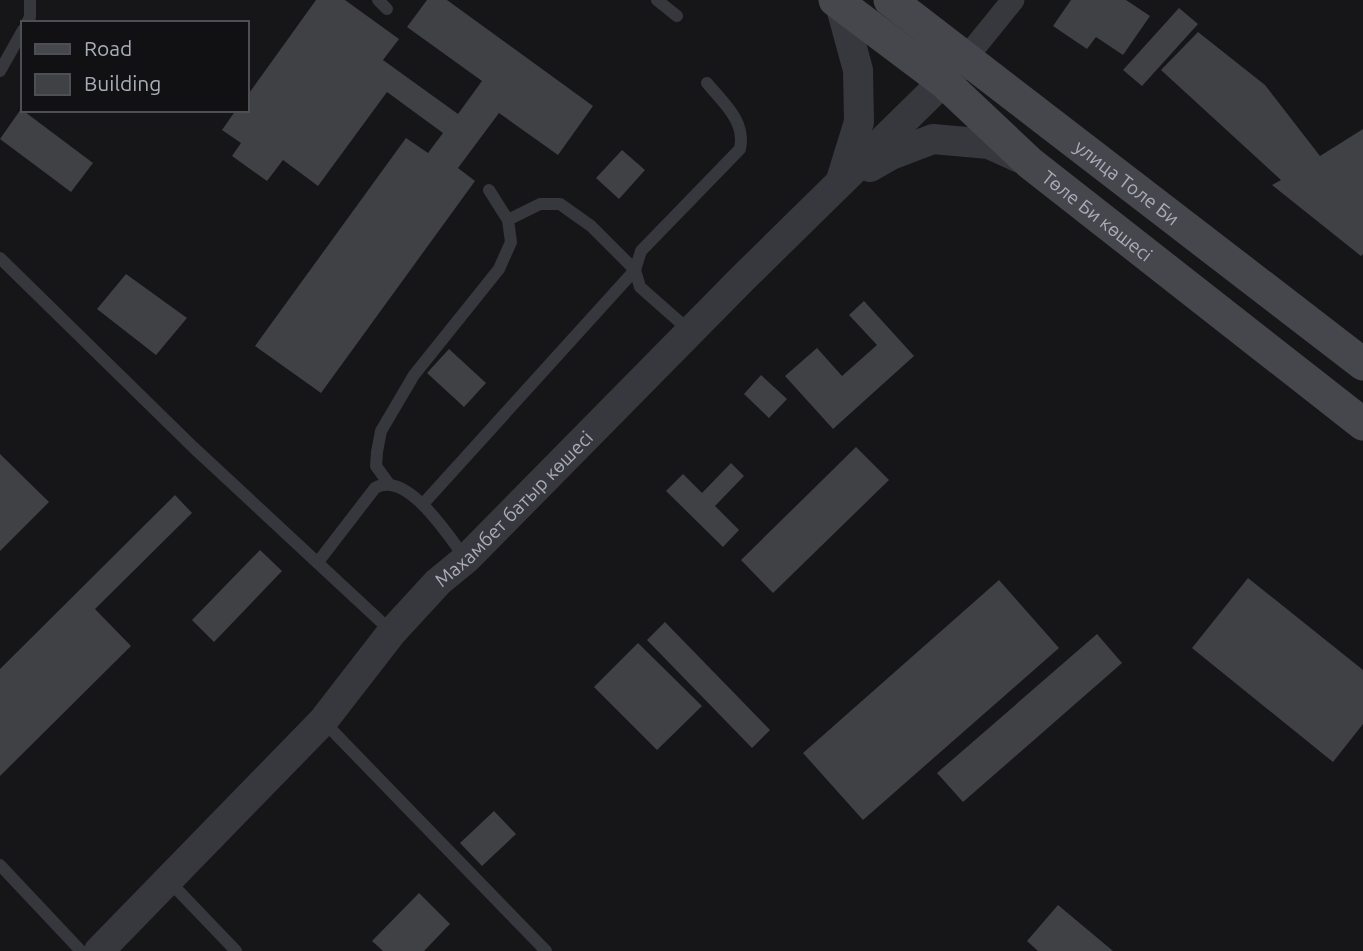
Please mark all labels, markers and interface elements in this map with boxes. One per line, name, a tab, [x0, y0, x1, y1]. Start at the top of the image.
legend	[21, 21, 248, 112]
text: Road	[84, 36, 132, 60]
text: Building	[84, 71, 161, 95]
street label: улица Толе Би	[1070, 135, 1184, 230]
street label: Төле Би көшесі	[1038, 166, 1157, 266]
street label: Махамбет батыр көшесі	[430, 426, 597, 591]

